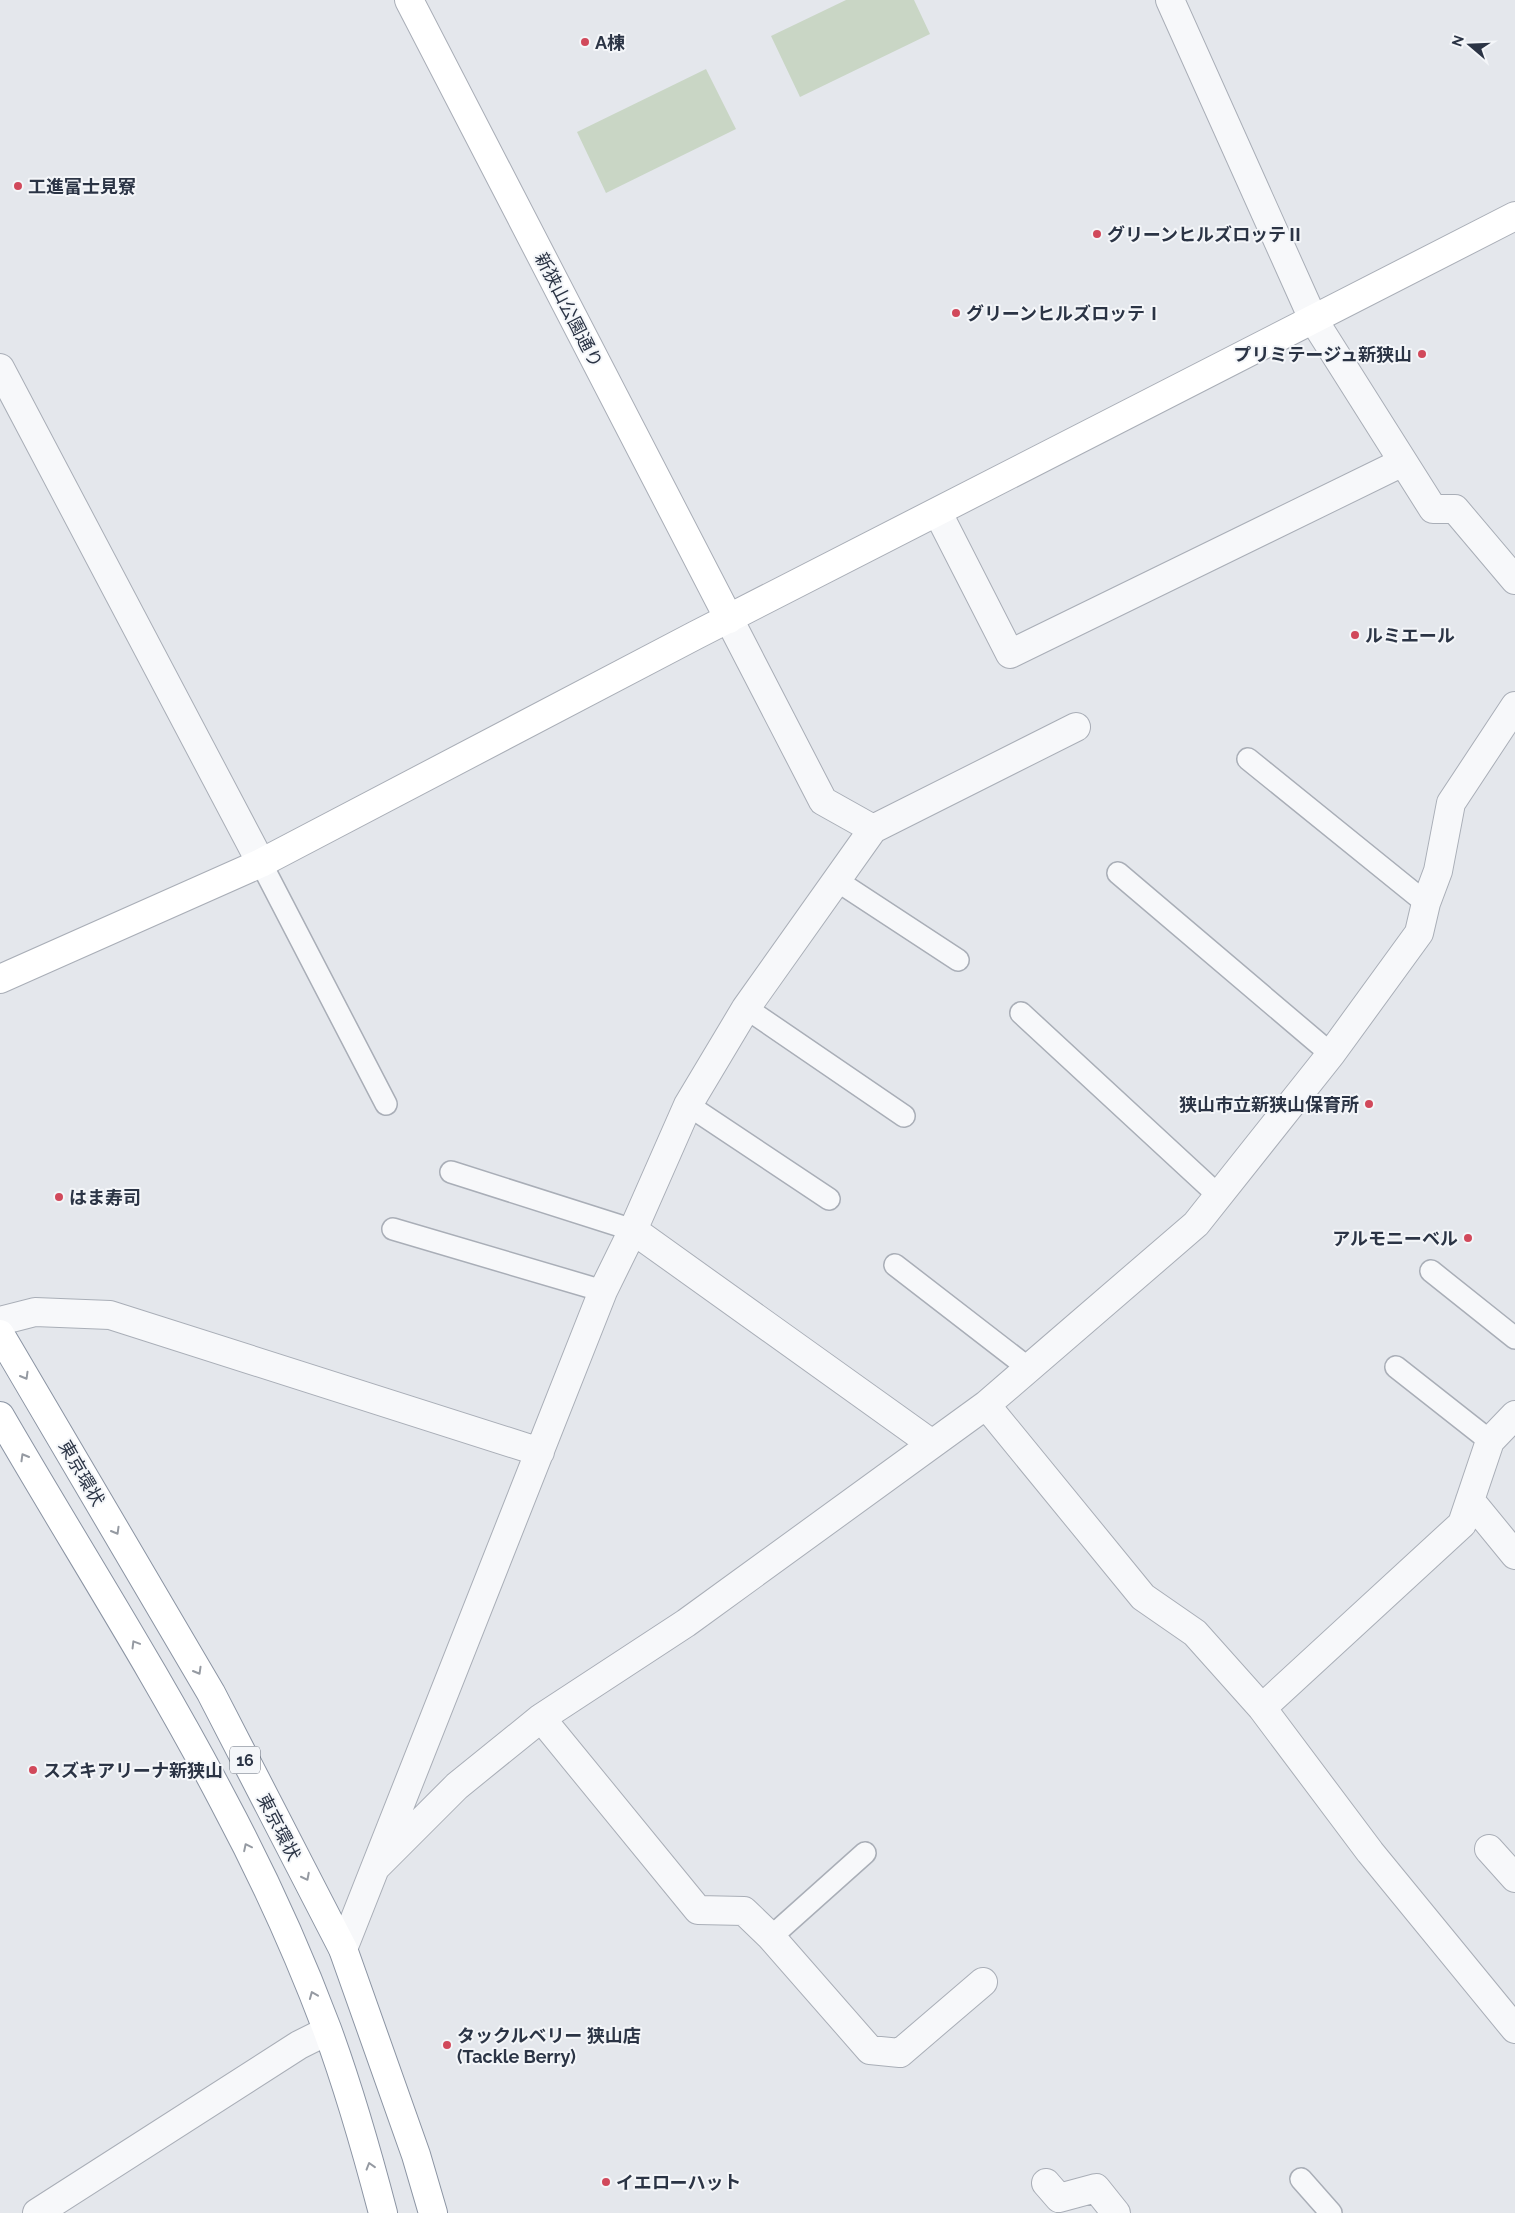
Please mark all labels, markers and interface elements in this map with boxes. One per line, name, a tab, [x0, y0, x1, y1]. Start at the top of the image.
north arrow	[1445, 20, 1495, 70]
place label: A棟	[595, 32, 625, 53]
text: N	[1448, 33, 1467, 48]
marker: A棟	[579, 36, 591, 48]
place label: 工進富士見寮	[28, 176, 136, 197]
marker: 工進富士見寮	[12, 180, 24, 192]
place label: グリーンヒルズロッテⅡ	[1107, 224, 1304, 245]
marker: グリーンヒルズロッテⅡ	[1091, 228, 1103, 240]
street label: 新狭山公園通り	[531, 249, 607, 371]
place label: グリーンヒルズロッテⅠ	[966, 303, 1163, 324]
marker: グリーンヒルズロッテⅠ	[950, 307, 962, 319]
place label: プリミテージュ新狭山	[1234, 344, 1412, 365]
marker: プリミテージュ新狭山	[1416, 348, 1428, 360]
place label: ルミエール	[1365, 625, 1455, 646]
marker: ルミエール	[1349, 629, 1361, 641]
place label: 狭山市立新狭山保育所	[1179, 1094, 1359, 1115]
marker: 狭山市立新狭山保育所	[1363, 1098, 1375, 1110]
place label: はま寿司	[69, 1187, 141, 1208]
marker: はま寿司	[53, 1191, 65, 1203]
place label: アルモニーベル	[1332, 1228, 1458, 1249]
marker: アルモニーベル	[1462, 1232, 1474, 1244]
one-way arrow	[18, 1370, 28, 1379]
street label: 東京環状	[55, 1437, 109, 1509]
one-way arrow	[20, 1453, 30, 1462]
one-way arrow	[109, 1526, 119, 1535]
one-way arrow	[131, 1640, 141, 1649]
one-way arrow	[191, 1666, 201, 1675]
road number: 16	[230, 1746, 260, 1774]
place label: スズキアリーナ新狭山	[43, 1760, 223, 1781]
marker: スズキアリーナ新狭山	[27, 1764, 39, 1776]
street label: 東京環状	[253, 1790, 305, 1864]
one-way arrow	[242, 1843, 253, 1852]
one-way arrow	[300, 1872, 310, 1881]
one-way arrow	[309, 1991, 320, 2000]
place label: タックルベリー 狭山店 (Tackle Berry)	[457, 2025, 641, 2067]
marker: タックルベリー 狭山店 (Tackle Berry)	[441, 2039, 453, 2051]
one-way arrow	[366, 2162, 376, 2171]
place label: イエローハット	[616, 2172, 741, 2193]
marker: イエローハット	[600, 2176, 612, 2188]

